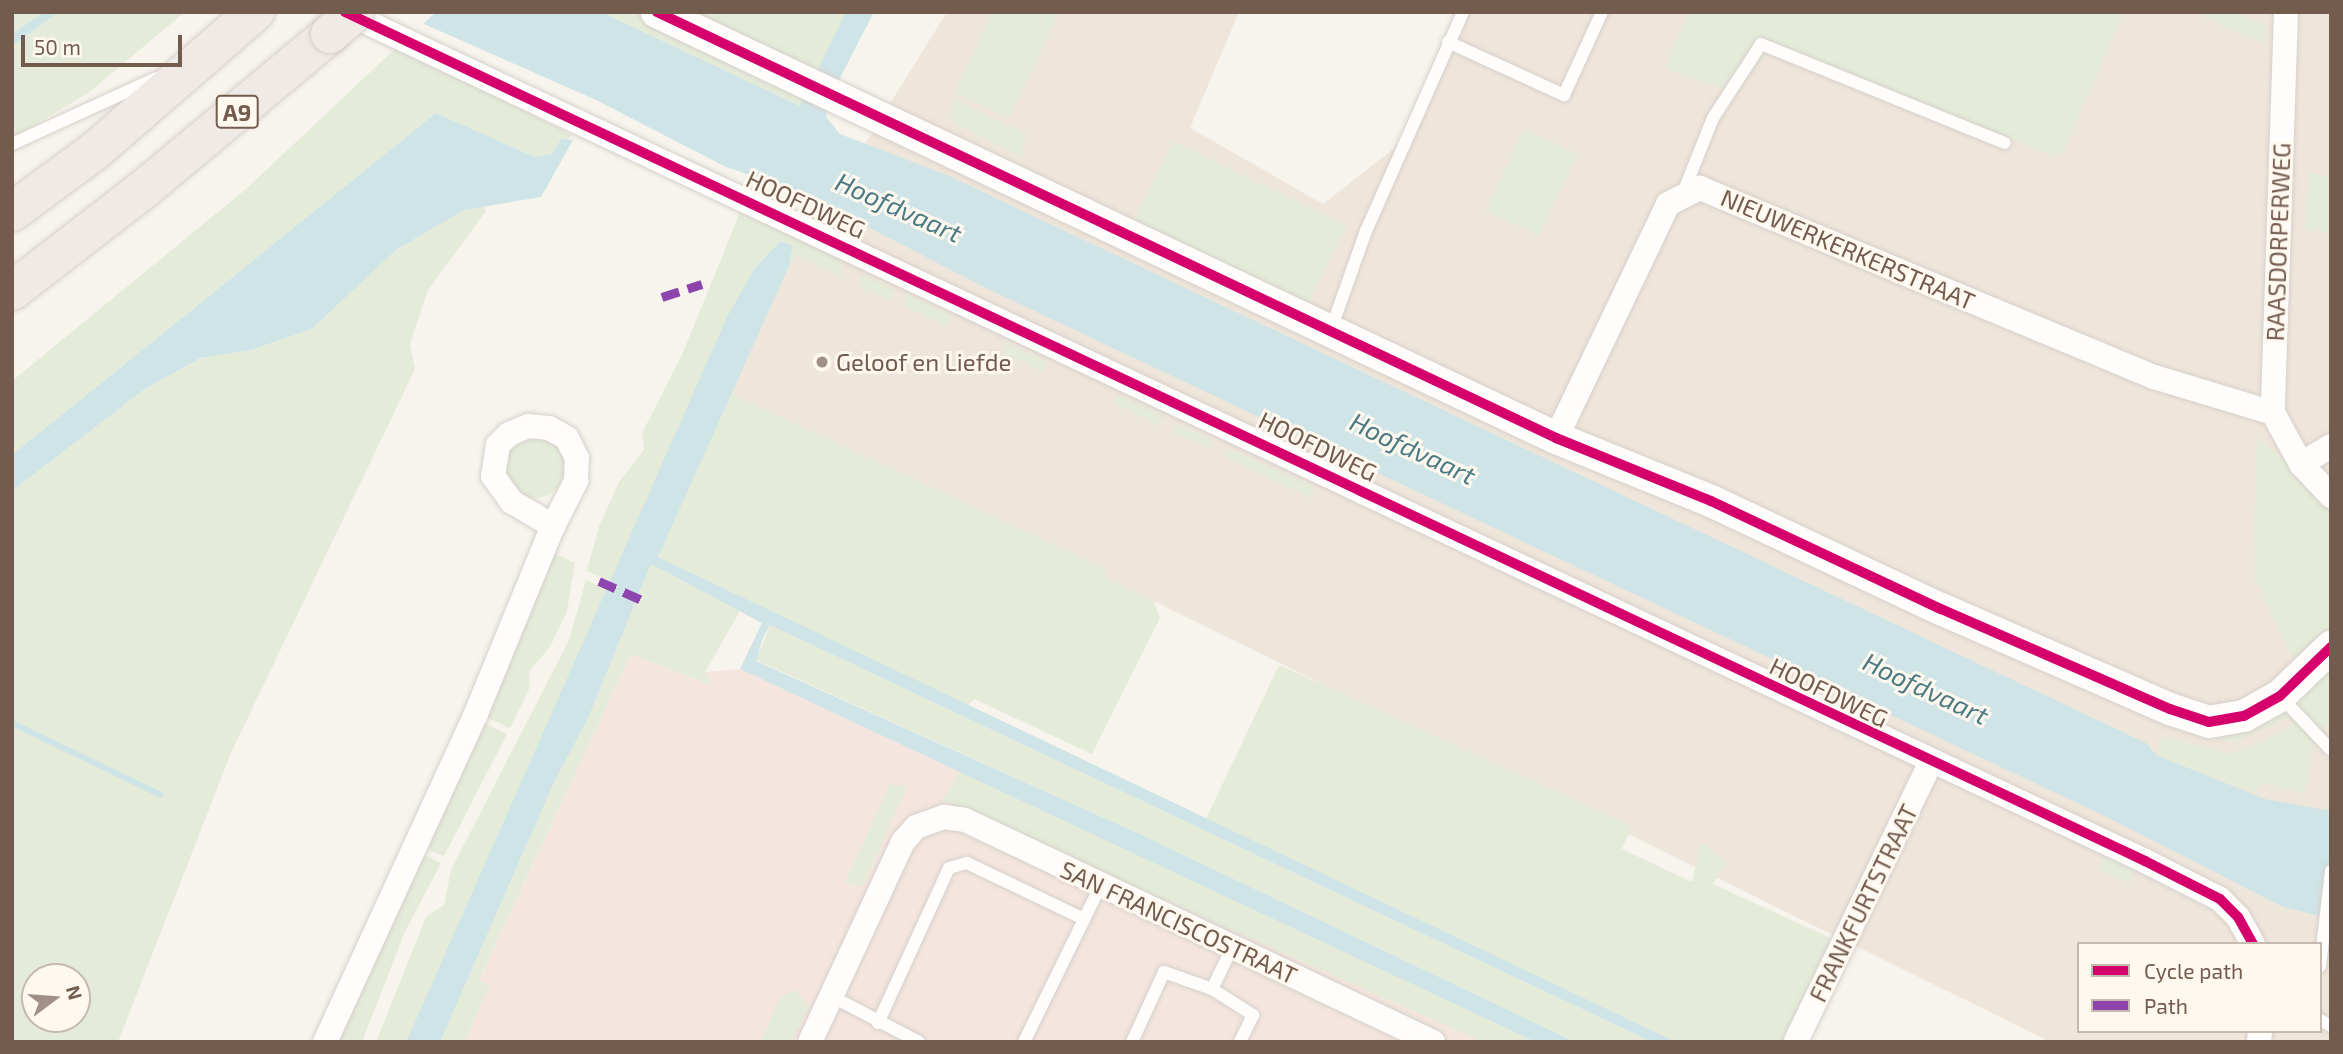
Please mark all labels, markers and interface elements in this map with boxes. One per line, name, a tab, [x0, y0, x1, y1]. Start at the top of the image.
scale bar	[24, 21, 186, 65]
text: 50 m	[34, 34, 81, 59]
road number: A9	[214, 92, 260, 132]
street label: RAASDORPERWEG	[2260, 142, 2296, 342]
street label: HOOFDWEG	[742, 164, 870, 244]
water label: Hoofdvaart	[831, 165, 967, 249]
street label: NIEUWERKERKERSTRAAT	[1717, 182, 1979, 316]
place label: Geloof en Liefde	[836, 348, 1012, 376]
marker: Geloof en Liefde	[814, 354, 830, 370]
street label: HOOFDWEG	[1254, 405, 1382, 487]
water label: Hoofdvaart	[1345, 405, 1481, 491]
water label: Hoofdvaart	[1858, 645, 1994, 731]
street label: HOOFDWEG	[1765, 651, 1893, 733]
street label: FRANKFURTSTRAAT	[1803, 800, 1923, 1006]
street label: SAN FRANCISCOSTRAAT	[1056, 854, 1302, 990]
legend	[2077, 942, 2322, 1033]
text: Cycle path	[2144, 958, 2243, 983]
north arrow	[21, 963, 91, 1033]
text: N	[62, 983, 88, 1002]
text: Path	[2144, 993, 2188, 1018]

